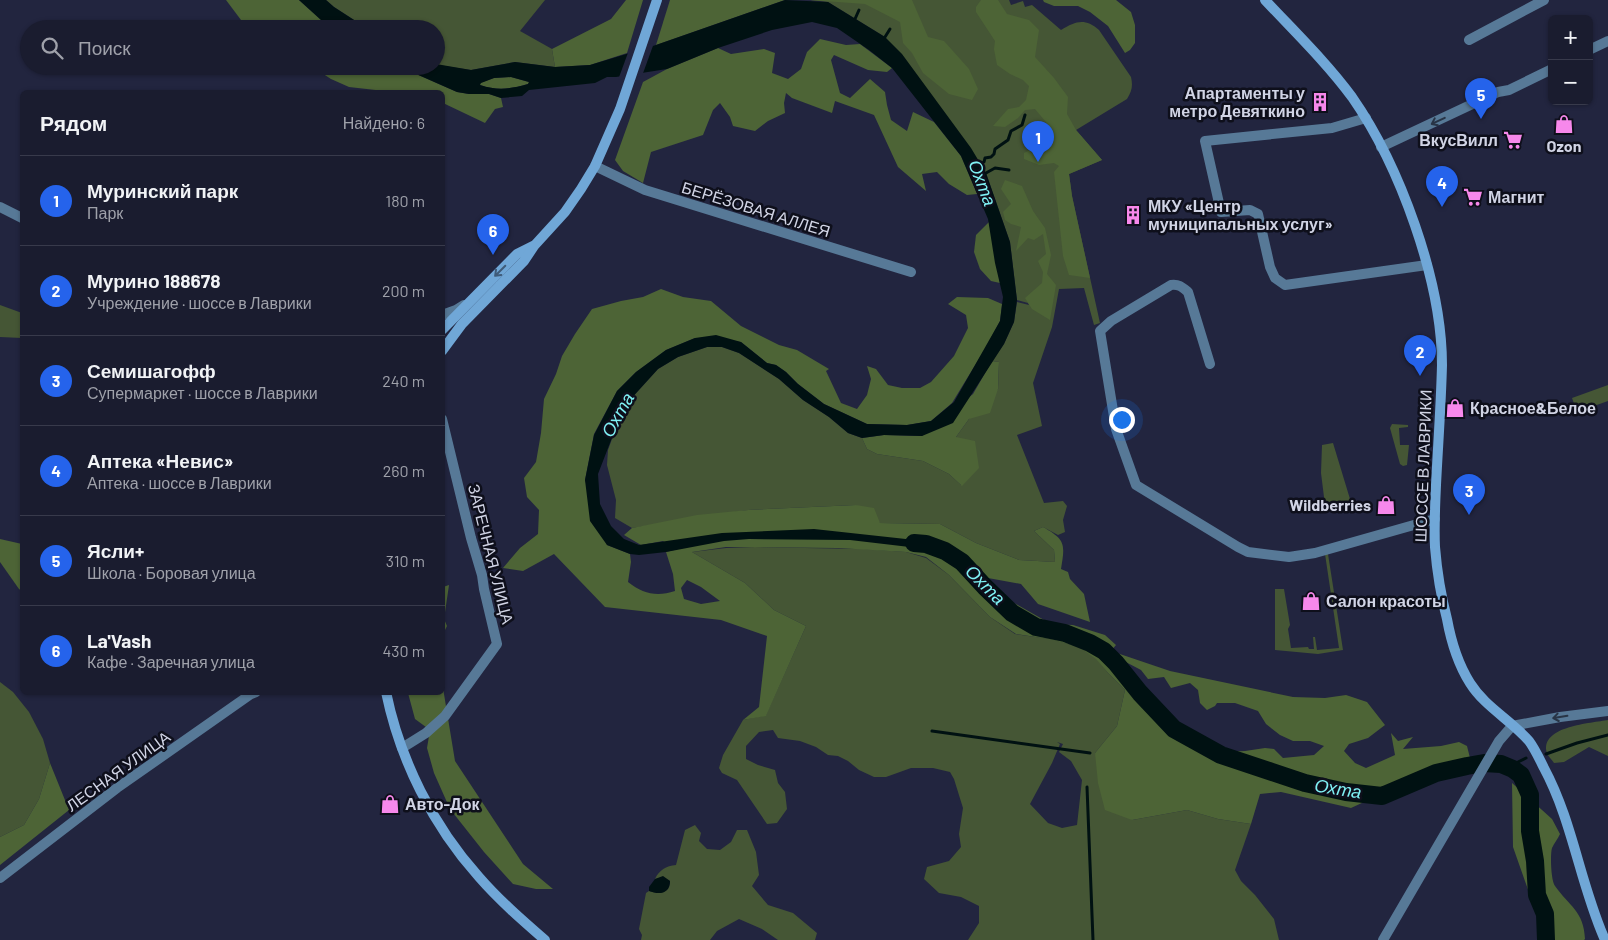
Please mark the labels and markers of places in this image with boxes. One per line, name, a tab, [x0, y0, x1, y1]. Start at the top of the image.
pin: 5	[1465, 78, 1497, 119]
place label: Апартаменты у метро Девяткино	[1169, 83, 1305, 120]
building icon: Апартаменты у метро Девяткино	[1309, 91, 1331, 113]
shop icon: Ozon	[1553, 113, 1575, 135]
pin: 1	[1022, 121, 1054, 162]
supermarket icon: ВкусВилл	[1502, 129, 1524, 151]
place label: ВкусВилл	[1419, 130, 1498, 149]
place label: Ozon	[1547, 136, 1581, 155]
pin: 4	[1426, 166, 1458, 207]
supermarket icon: Магнит	[1462, 186, 1484, 208]
place label: Магнит	[1488, 187, 1545, 206]
place label: МКУ «Центр муниципальных услуг»	[1148, 196, 1333, 233]
building icon: МКУ «Центр муниципальных услуг»	[1122, 204, 1144, 226]
pin: 6	[477, 214, 509, 255]
pin: 2	[1404, 335, 1436, 376]
shop icon: Красное&Белое	[1444, 397, 1466, 419]
place label: Красное&Белое	[1470, 398, 1596, 417]
pin: 3	[1453, 474, 1485, 515]
shop icon: Wildberries	[1375, 494, 1397, 516]
place label: Wildberries	[1289, 495, 1371, 514]
shop icon: Салон красоты	[1300, 590, 1322, 612]
place label: Салон красоты	[1326, 591, 1446, 610]
shop icon: Авто-Док	[379, 793, 401, 815]
place label: Авто-Док	[405, 794, 480, 813]

